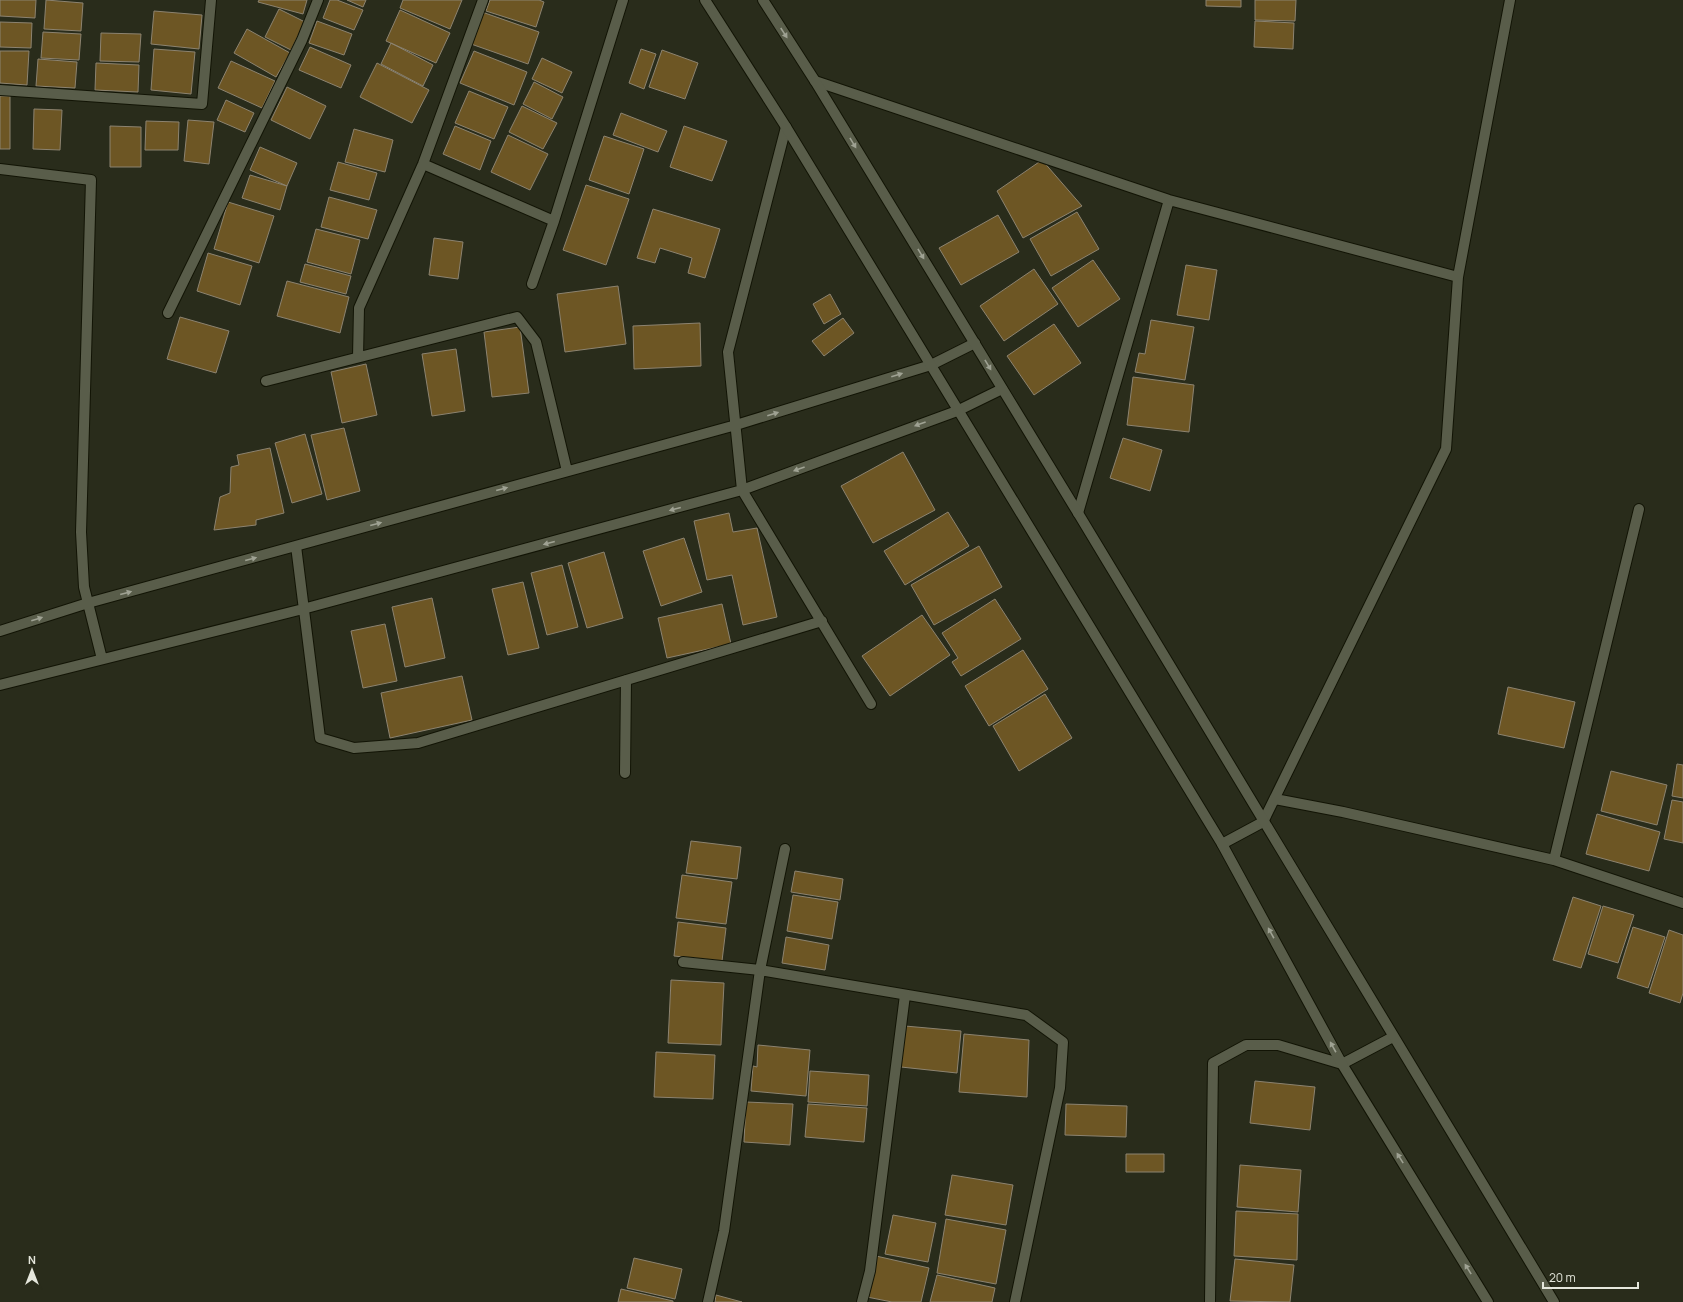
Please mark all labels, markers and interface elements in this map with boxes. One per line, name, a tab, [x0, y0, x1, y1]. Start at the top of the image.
one-way arrow	[780, 28, 788, 38]
one-way arrow	[849, 138, 857, 148]
one-way arrow	[917, 248, 924, 260]
one-way arrow	[985, 359, 992, 371]
one-way arrow	[892, 372, 904, 378]
one-way arrow	[767, 411, 779, 417]
one-way arrow	[914, 422, 926, 428]
one-way arrow	[792, 467, 804, 473]
one-way arrow	[495, 486, 508, 492]
one-way arrow	[668, 506, 681, 512]
one-way arrow	[371, 521, 383, 527]
one-way arrow	[543, 540, 555, 546]
one-way arrow	[245, 555, 257, 561]
one-way arrow	[120, 590, 132, 596]
one-way arrow	[31, 616, 43, 622]
one-way arrow	[1267, 927, 1274, 938]
one-way arrow	[1329, 1041, 1336, 1053]
one-way arrow	[1396, 1153, 1404, 1163]
north arrow	[12, 1250, 52, 1290]
text: N	[28, 1252, 36, 1267]
one-way arrow	[1464, 1264, 1472, 1274]
scale bar	[1543, 1264, 1638, 1290]
text: 20 m	[1549, 1269, 1576, 1286]

